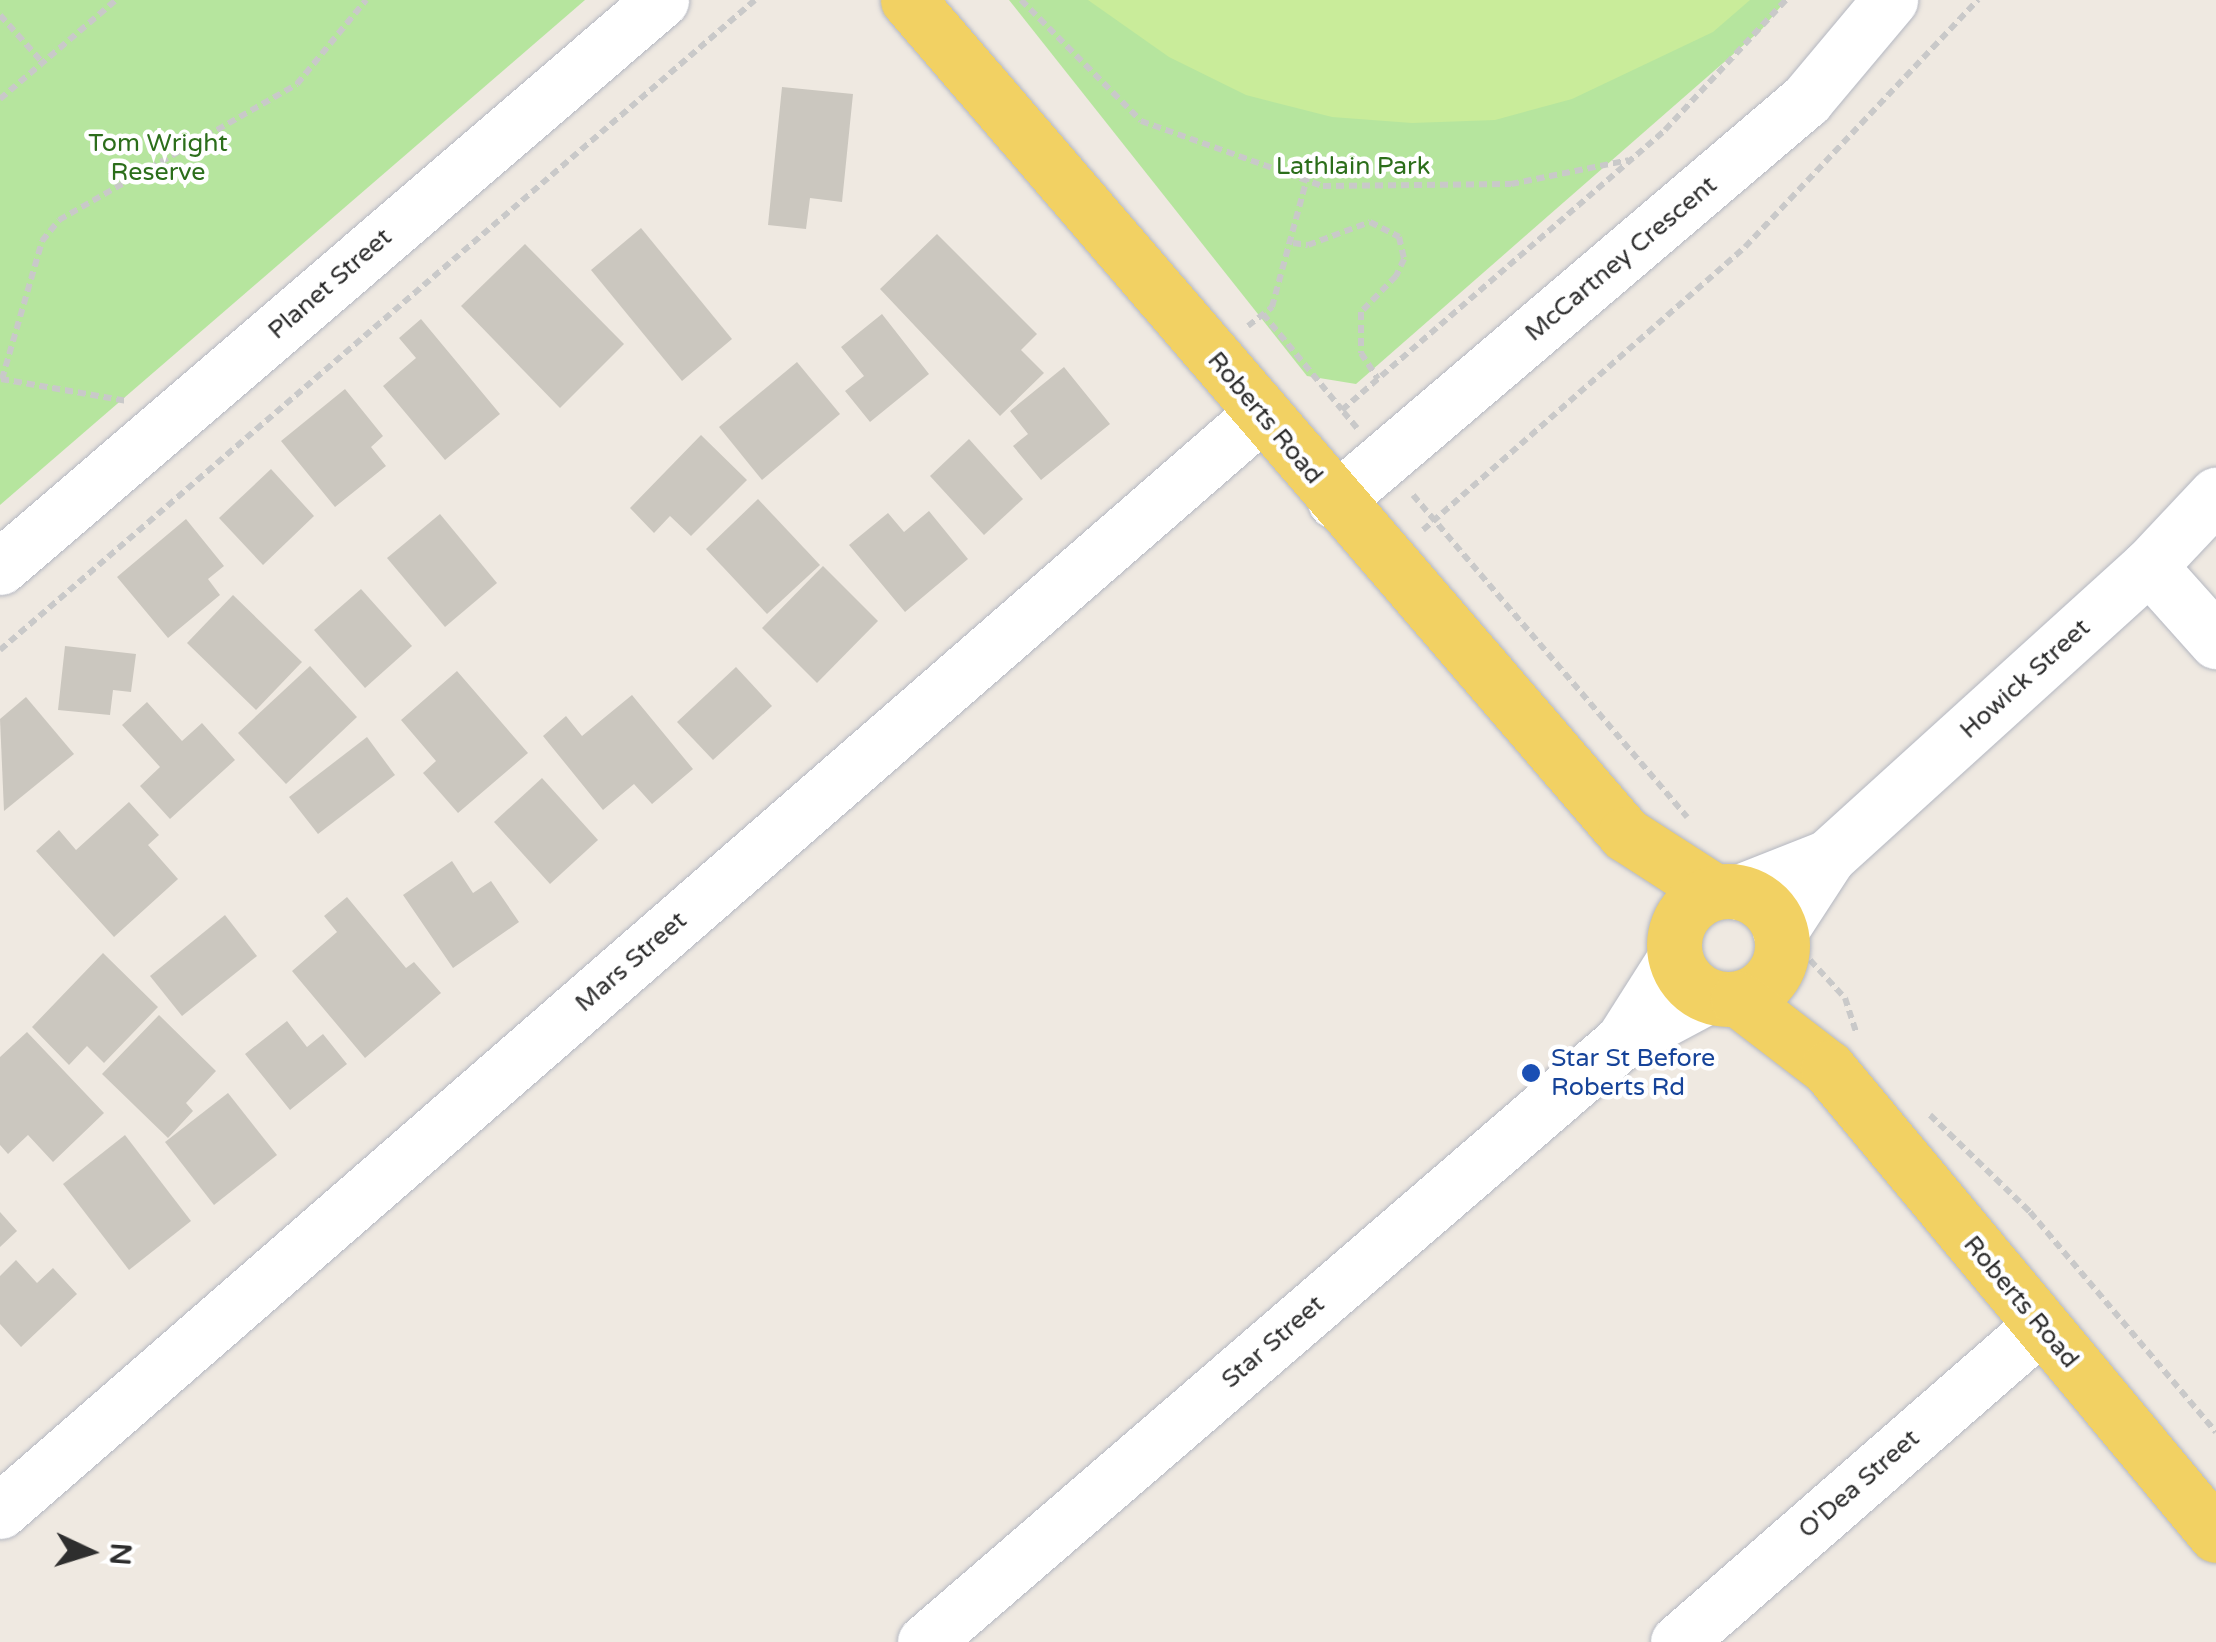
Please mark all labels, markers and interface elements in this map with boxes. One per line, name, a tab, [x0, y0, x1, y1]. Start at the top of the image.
park label: Tom Wright Reserve	[88, 129, 228, 188]
park label: Lathlain Park	[1276, 151, 1430, 181]
street label: McCartney Crescent	[1519, 170, 1723, 348]
street label: Planet Street	[262, 222, 398, 346]
street label: Roberts Road	[1201, 346, 1329, 490]
street label: Howick Street	[1954, 613, 2096, 745]
street label: Mars Street	[569, 906, 693, 1018]
place label: Star St Before Roberts Rd	[1551, 1044, 1715, 1103]
marker: Star St Before Roberts Rd	[1520, 1062, 1542, 1084]
street label: Roberts Road	[1957, 1230, 2085, 1374]
street label: Star Street	[1216, 1289, 1330, 1395]
street label: O'Dea Street	[1792, 1423, 1926, 1545]
north arrow	[40, 1502, 140, 1602]
text: N	[102, 1542, 138, 1566]

